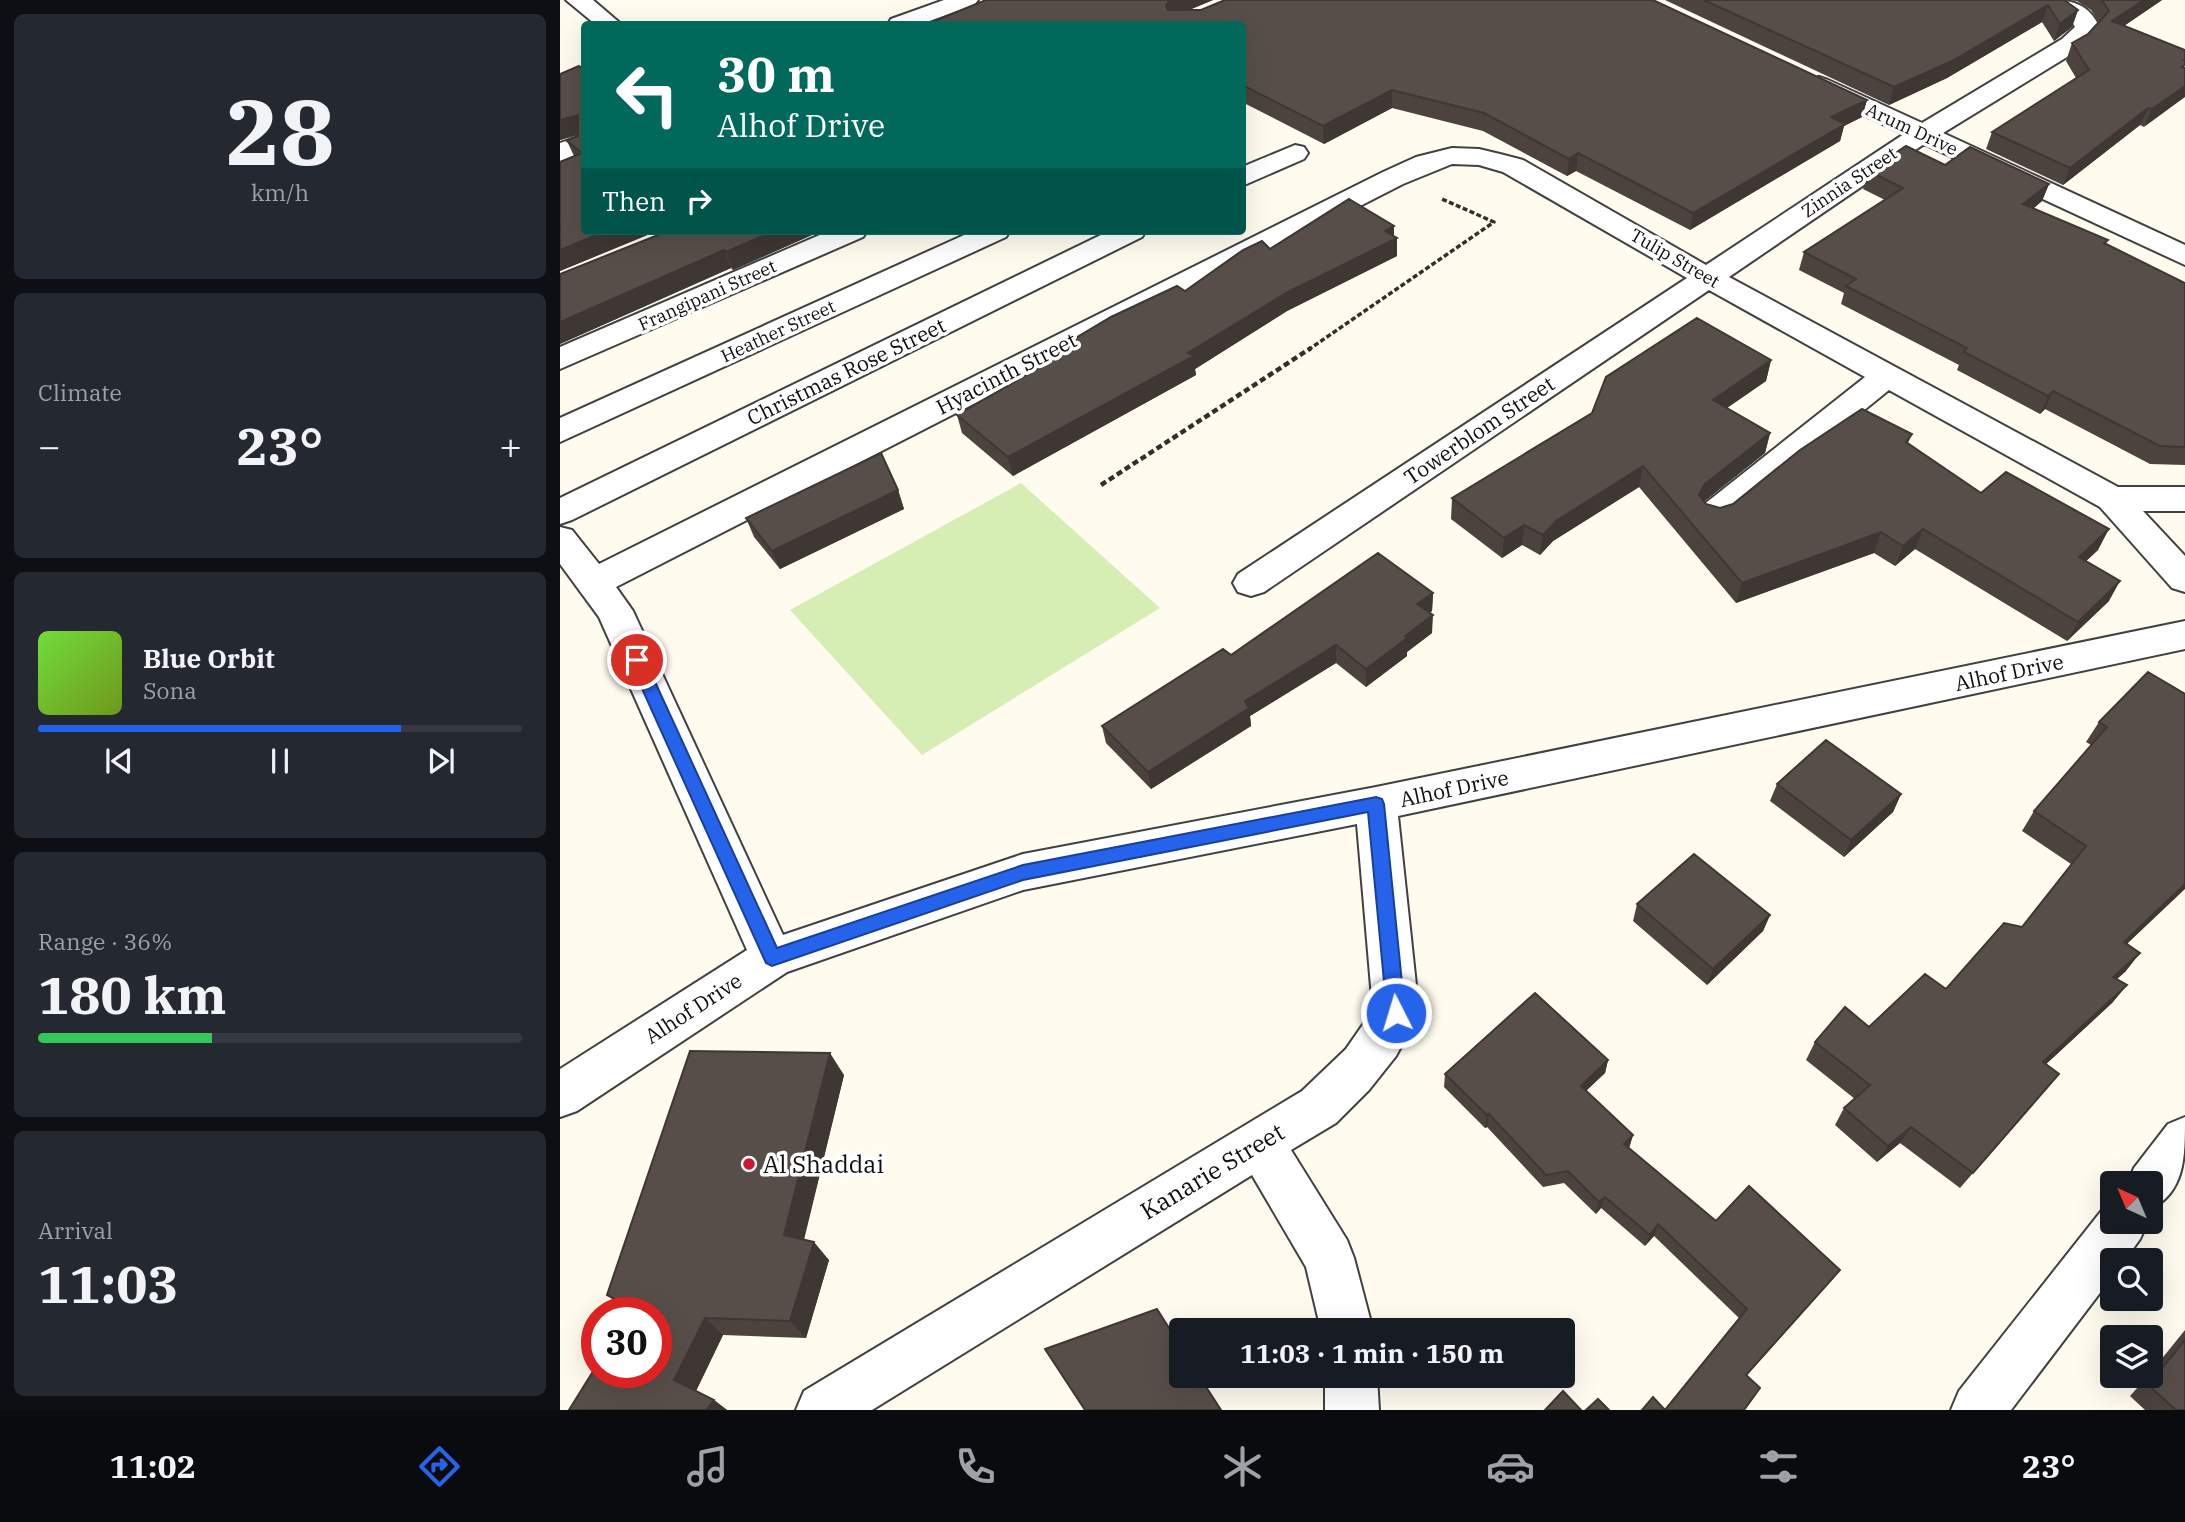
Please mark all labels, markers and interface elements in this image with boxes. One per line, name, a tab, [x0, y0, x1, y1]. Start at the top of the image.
text: 30 m	[717, 42, 835, 105]
icon: left	[602, 49, 693, 140]
text: 28	[225, 72, 335, 190]
street label: Arum Drive	[1862, 98, 1962, 160]
text: Alhof Drive	[717, 104, 885, 146]
street label: Zinnia Street	[1797, 142, 1901, 222]
text: km/h	[251, 177, 309, 207]
icon: right	[680, 182, 718, 220]
text: Then	[602, 184, 666, 218]
street label: Tulip Street	[1626, 223, 1724, 293]
street label: Frangipani Street	[634, 254, 780, 336]
street label: Heather Street	[717, 294, 839, 368]
street label: Christmas Rose Street	[742, 311, 950, 431]
street label: Hyacinth Street	[931, 326, 1081, 420]
street label: Towerblom Street	[1398, 369, 1560, 491]
text: Climate	[38, 377, 122, 407]
text: 23°	[237, 412, 323, 479]
text: −	[38, 421, 61, 470]
text: +	[499, 421, 522, 470]
pin	[607, 630, 667, 690]
text: Blue Orbit	[143, 641, 275, 675]
icon: arrive	[618, 641, 656, 679]
street label: Alhof Drive	[1952, 647, 2066, 697]
text: Sona	[143, 675, 197, 705]
icon: previous	[100, 742, 138, 780]
icon: pause	[261, 742, 299, 780]
icon: next	[422, 742, 460, 780]
street label: Alhof Drive	[1397, 763, 1511, 813]
text: Range · 36%	[38, 926, 172, 956]
text: 180 km	[38, 961, 227, 1028]
street label: Alhof Drive	[639, 966, 747, 1050]
position arrow	[1359, 976, 1433, 1050]
street label: Kanarie Street	[1134, 1116, 1290, 1226]
place label: Al Shaddai	[763, 1148, 884, 1180]
marker: Al Shaddai	[741, 1156, 757, 1172]
north arrow	[2100, 1171, 2163, 1234]
map controls	[2100, 1171, 2163, 1388]
text: Arrival	[38, 1215, 113, 1245]
button: search	[2100, 1248, 2163, 1311]
text: 11:03	[38, 1250, 179, 1317]
speed limit sign: 30	[581, 1297, 672, 1388]
button: layers	[2100, 1325, 2163, 1388]
text: 11:03 · 1 min · 150 m	[1240, 1336, 1504, 1370]
icon: directions	[415, 1442, 464, 1491]
icon: music	[683, 1442, 732, 1491]
icon: phone	[951, 1442, 1000, 1491]
icon: climate	[1218, 1442, 1267, 1491]
icon: car	[1486, 1442, 1535, 1491]
icon: filters	[1754, 1442, 1803, 1491]
text: 11:02	[109, 1445, 196, 1487]
text: 23°	[2022, 1445, 2076, 1487]

